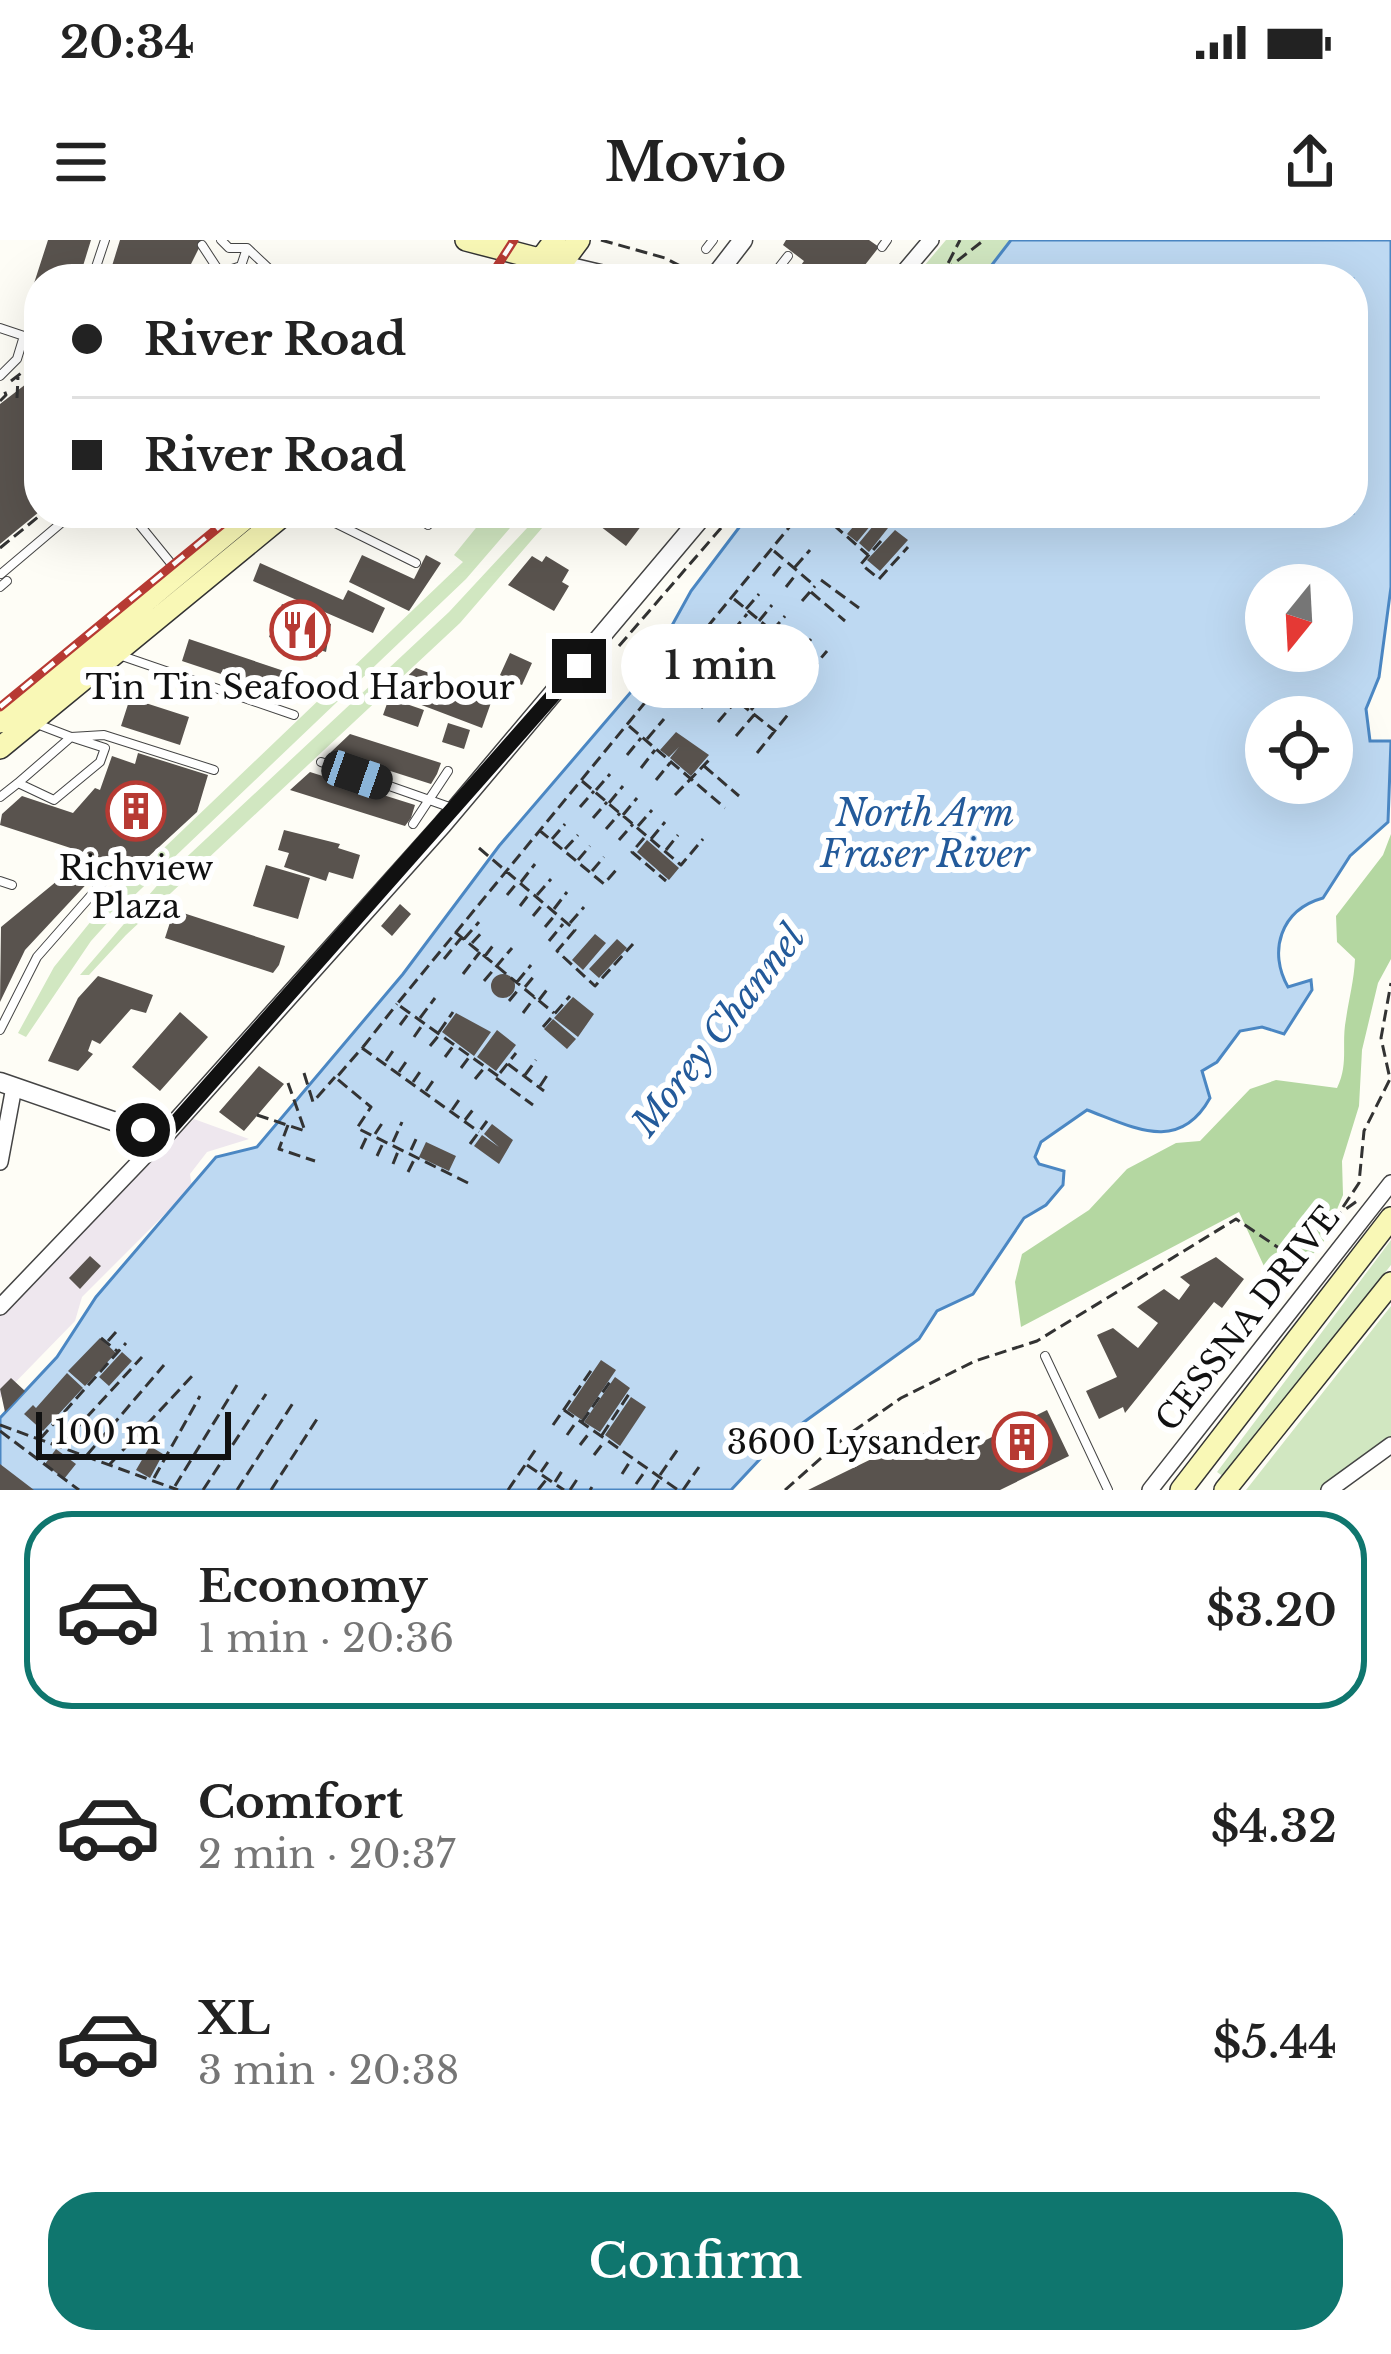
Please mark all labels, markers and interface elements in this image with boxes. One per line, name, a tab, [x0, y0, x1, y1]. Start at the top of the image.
text: 20:34	[60, 14, 195, 70]
icon: menu	[48, 129, 114, 195]
text: Movio	[604, 129, 787, 196]
icon: share	[1277, 129, 1343, 195]
text: River Road	[144, 311, 407, 367]
text: River Road	[144, 427, 407, 483]
north arrow	[1245, 564, 1353, 672]
map controls	[1245, 564, 1353, 804]
restaurant icon: Tin Tin Seafood Harbour	[269, 599, 331, 661]
callout: 1 min	[621, 624, 819, 708]
route end	[552, 639, 606, 693]
text: 1 min	[664, 641, 776, 690]
place label: Tin Tin Seafood Harbour	[86, 667, 515, 708]
button: locate	[1245, 696, 1353, 804]
car	[317, 746, 397, 804]
building icon: Richview Plaza	[105, 780, 167, 842]
water label: North Arm Fraser River	[820, 791, 1031, 877]
place label: Richview Plaza	[58, 848, 214, 927]
water label: Morey Channel	[622, 915, 815, 1145]
route start	[116, 1103, 170, 1157]
street label: CESSNA DRIVE	[1147, 1198, 1348, 1439]
scale bar	[36, 1406, 231, 1459]
building icon: 3600 Lysander	[991, 1411, 1053, 1473]
text: 100 m	[54, 1412, 161, 1453]
place label: 3600 Lysander	[727, 1422, 980, 1463]
icon: car	[54, 1556, 162, 1664]
text: Economy	[198, 1558, 428, 1614]
text: $3.20	[1206, 1582, 1337, 1638]
text: 1 min · 20:36	[198, 1614, 454, 1663]
icon: car	[54, 1772, 162, 1880]
text: Comfort	[198, 1774, 403, 1830]
text: $4.32	[1211, 1798, 1337, 1854]
text: 2 min · 20:37	[198, 1830, 455, 1879]
icon: car	[54, 1988, 162, 2096]
text: XL	[198, 1990, 270, 2046]
text: $5.44	[1213, 2014, 1337, 2070]
text: 3 min · 20:38	[198, 2046, 459, 2095]
button: Confirm	[48, 2192, 1343, 2330]

